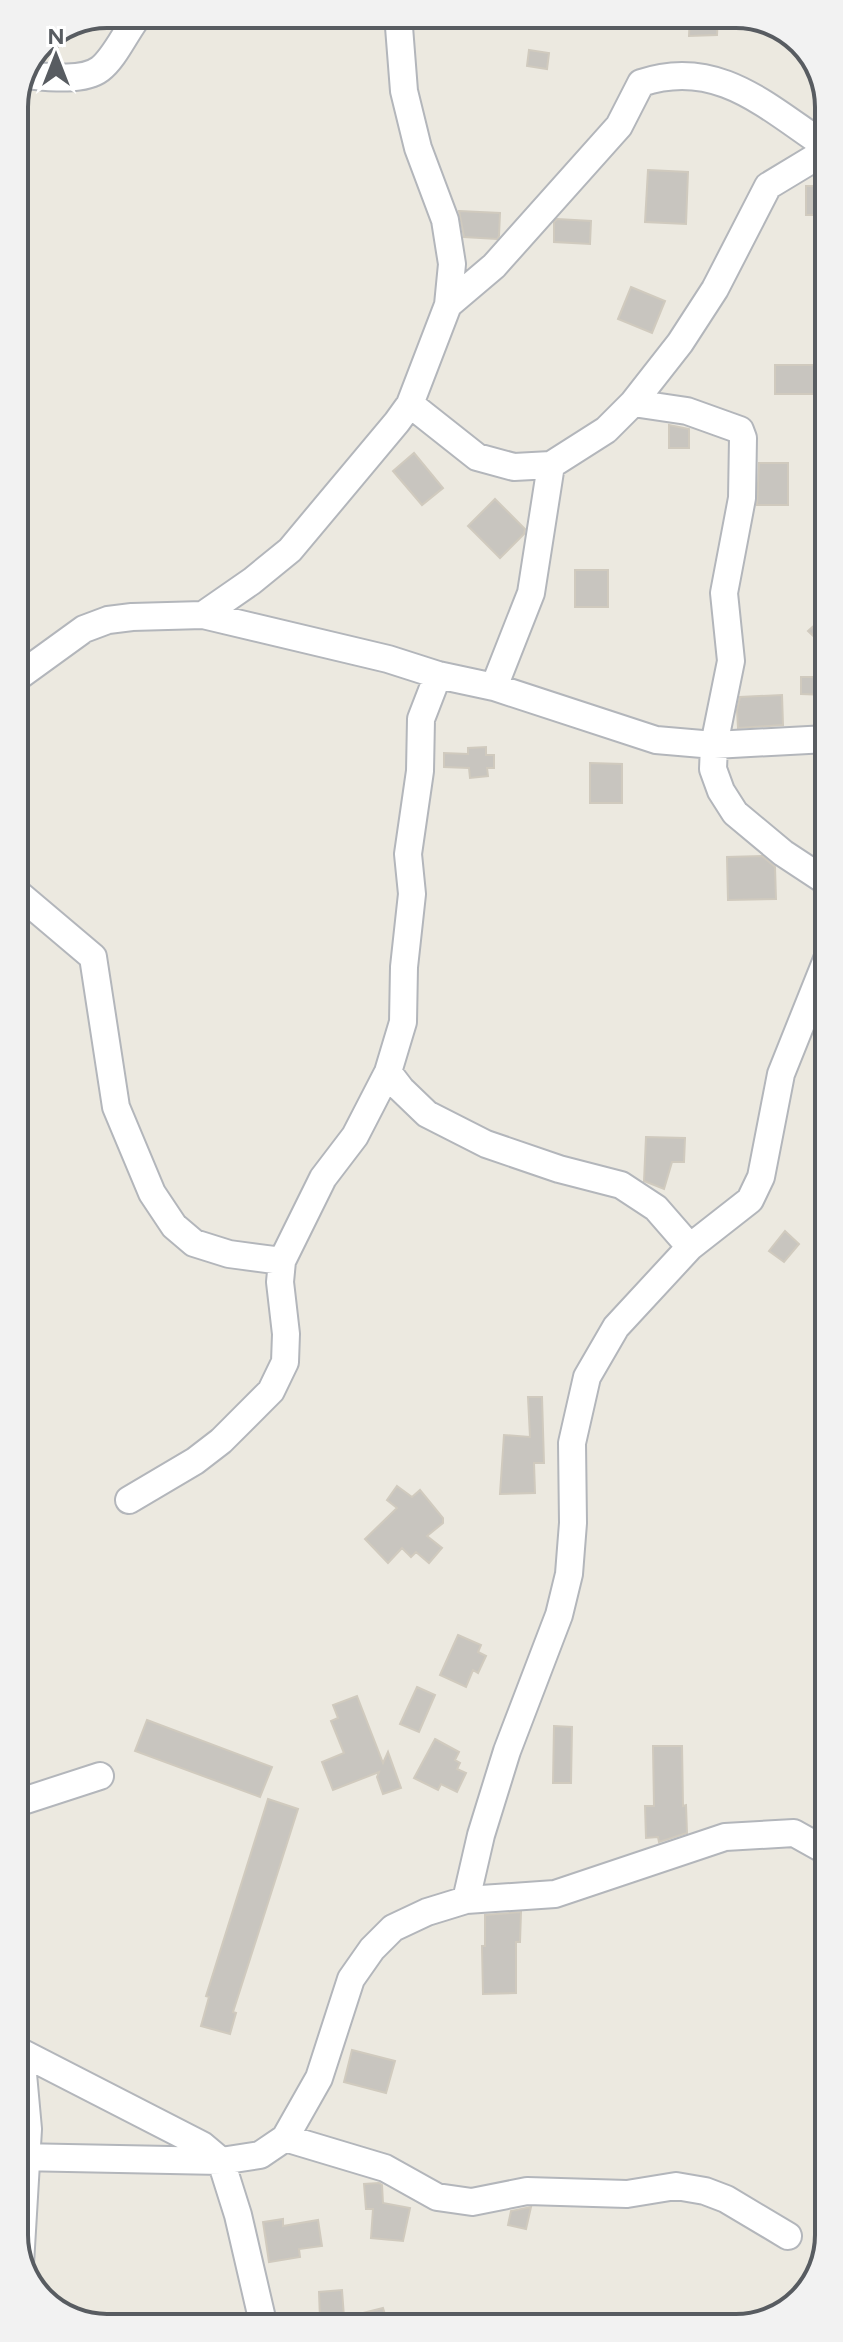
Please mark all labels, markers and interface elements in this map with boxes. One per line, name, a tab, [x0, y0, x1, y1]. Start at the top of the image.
north arrow	[16, 16, 96, 96]
text: N	[47, 23, 65, 50]

